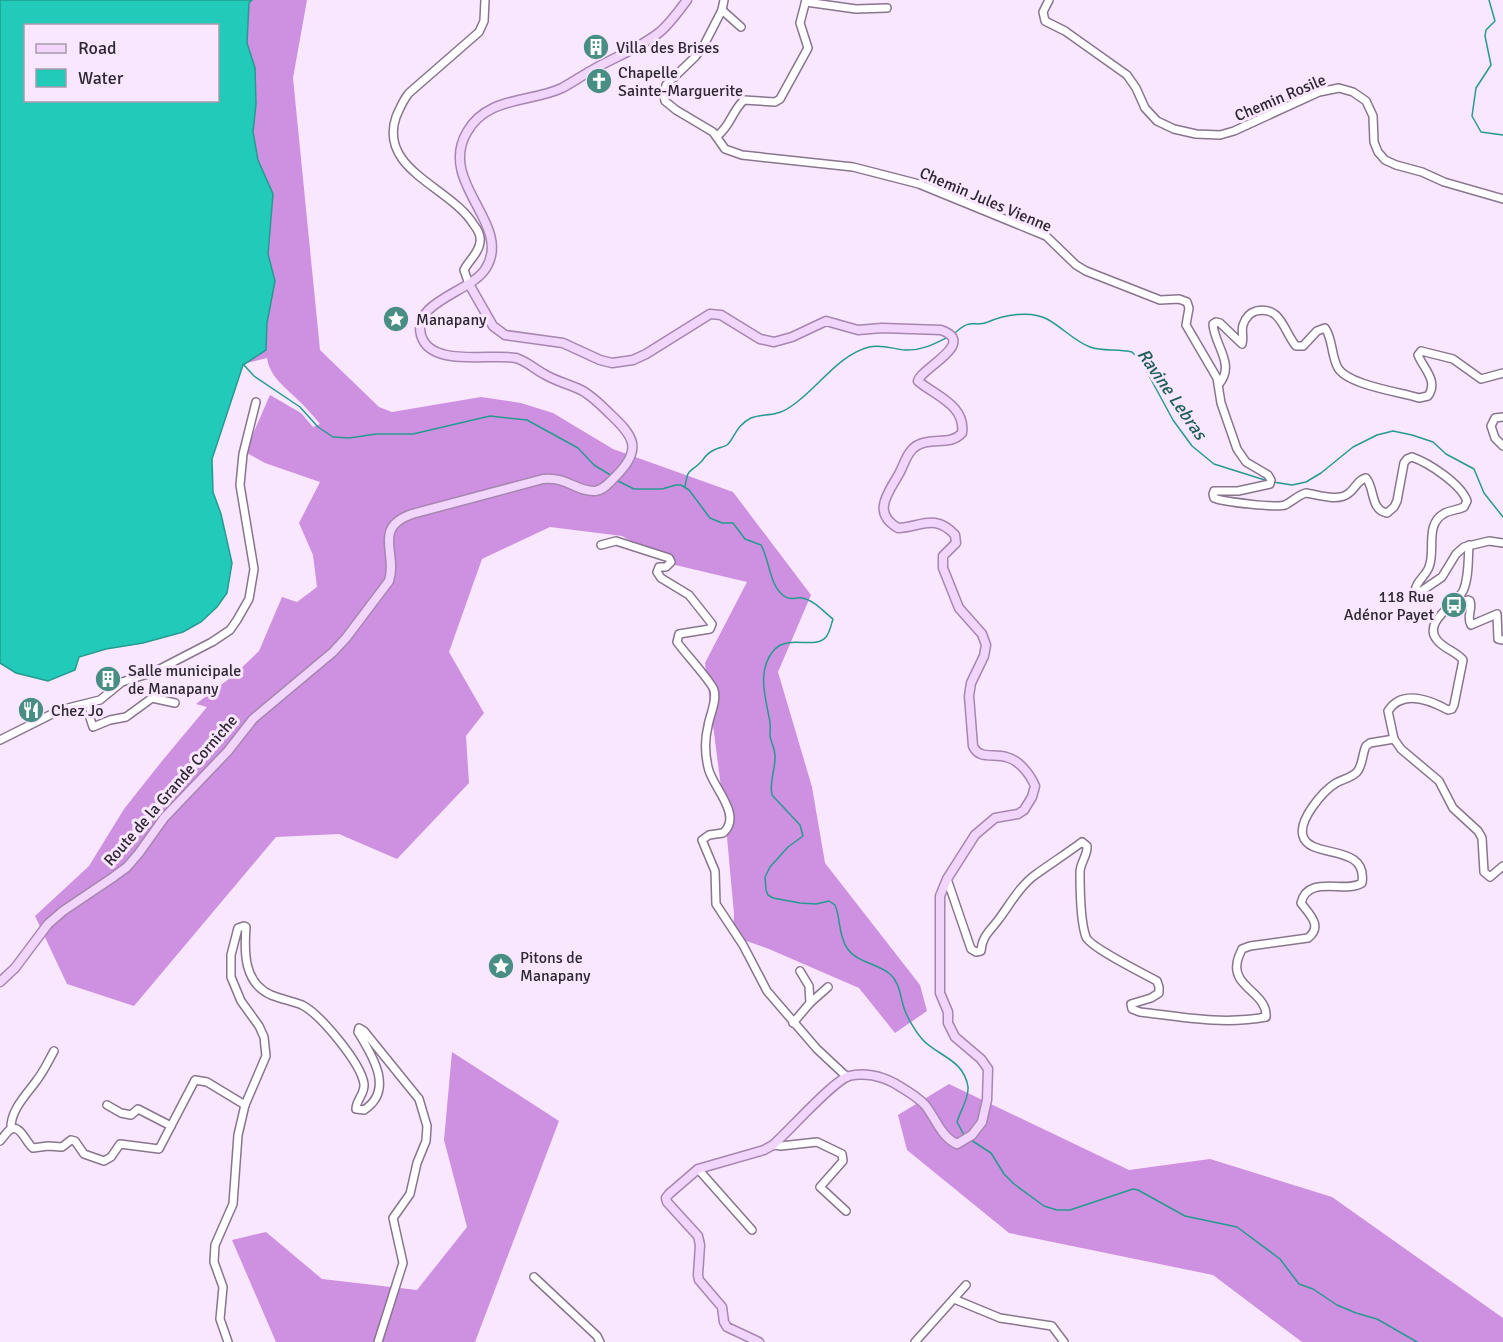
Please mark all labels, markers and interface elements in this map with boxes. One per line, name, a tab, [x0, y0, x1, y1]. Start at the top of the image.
legend	[24, 24, 219, 102]
building icon: Villa des Brises	[581, 32, 611, 62]
text: Road	[78, 37, 117, 59]
place label: Villa des Brises	[616, 38, 719, 58]
place label: Chapelle Sainte-Marguerite	[618, 63, 743, 101]
church icon: Chapelle Sainte-Marguerite	[584, 66, 614, 96]
text: Water	[78, 67, 124, 89]
street label: Chemin Rosile	[1232, 70, 1329, 126]
street label: Chemin Jules Vienne	[916, 163, 1055, 237]
place icon: Manapany	[381, 304, 411, 334]
place label: Manapany	[416, 310, 487, 330]
water label: Ravine Lebras	[1133, 344, 1213, 445]
place label: 118 Rue Adénor Payet	[1344, 587, 1434, 625]
bus stop icon: 118 Rue Adénor Payet	[1439, 590, 1469, 620]
place label: Salle municipale de Manapany	[128, 661, 241, 699]
building icon: Salle municipale de Manapany	[93, 664, 123, 694]
restaurant icon: Chez Jo	[16, 695, 46, 725]
place label: Chez Jo	[51, 701, 104, 721]
street label: Route de la Grande Corniche	[100, 711, 242, 870]
place label: Pitons de Manapany	[520, 948, 591, 986]
place icon: Pitons de Manapany	[486, 951, 516, 981]

